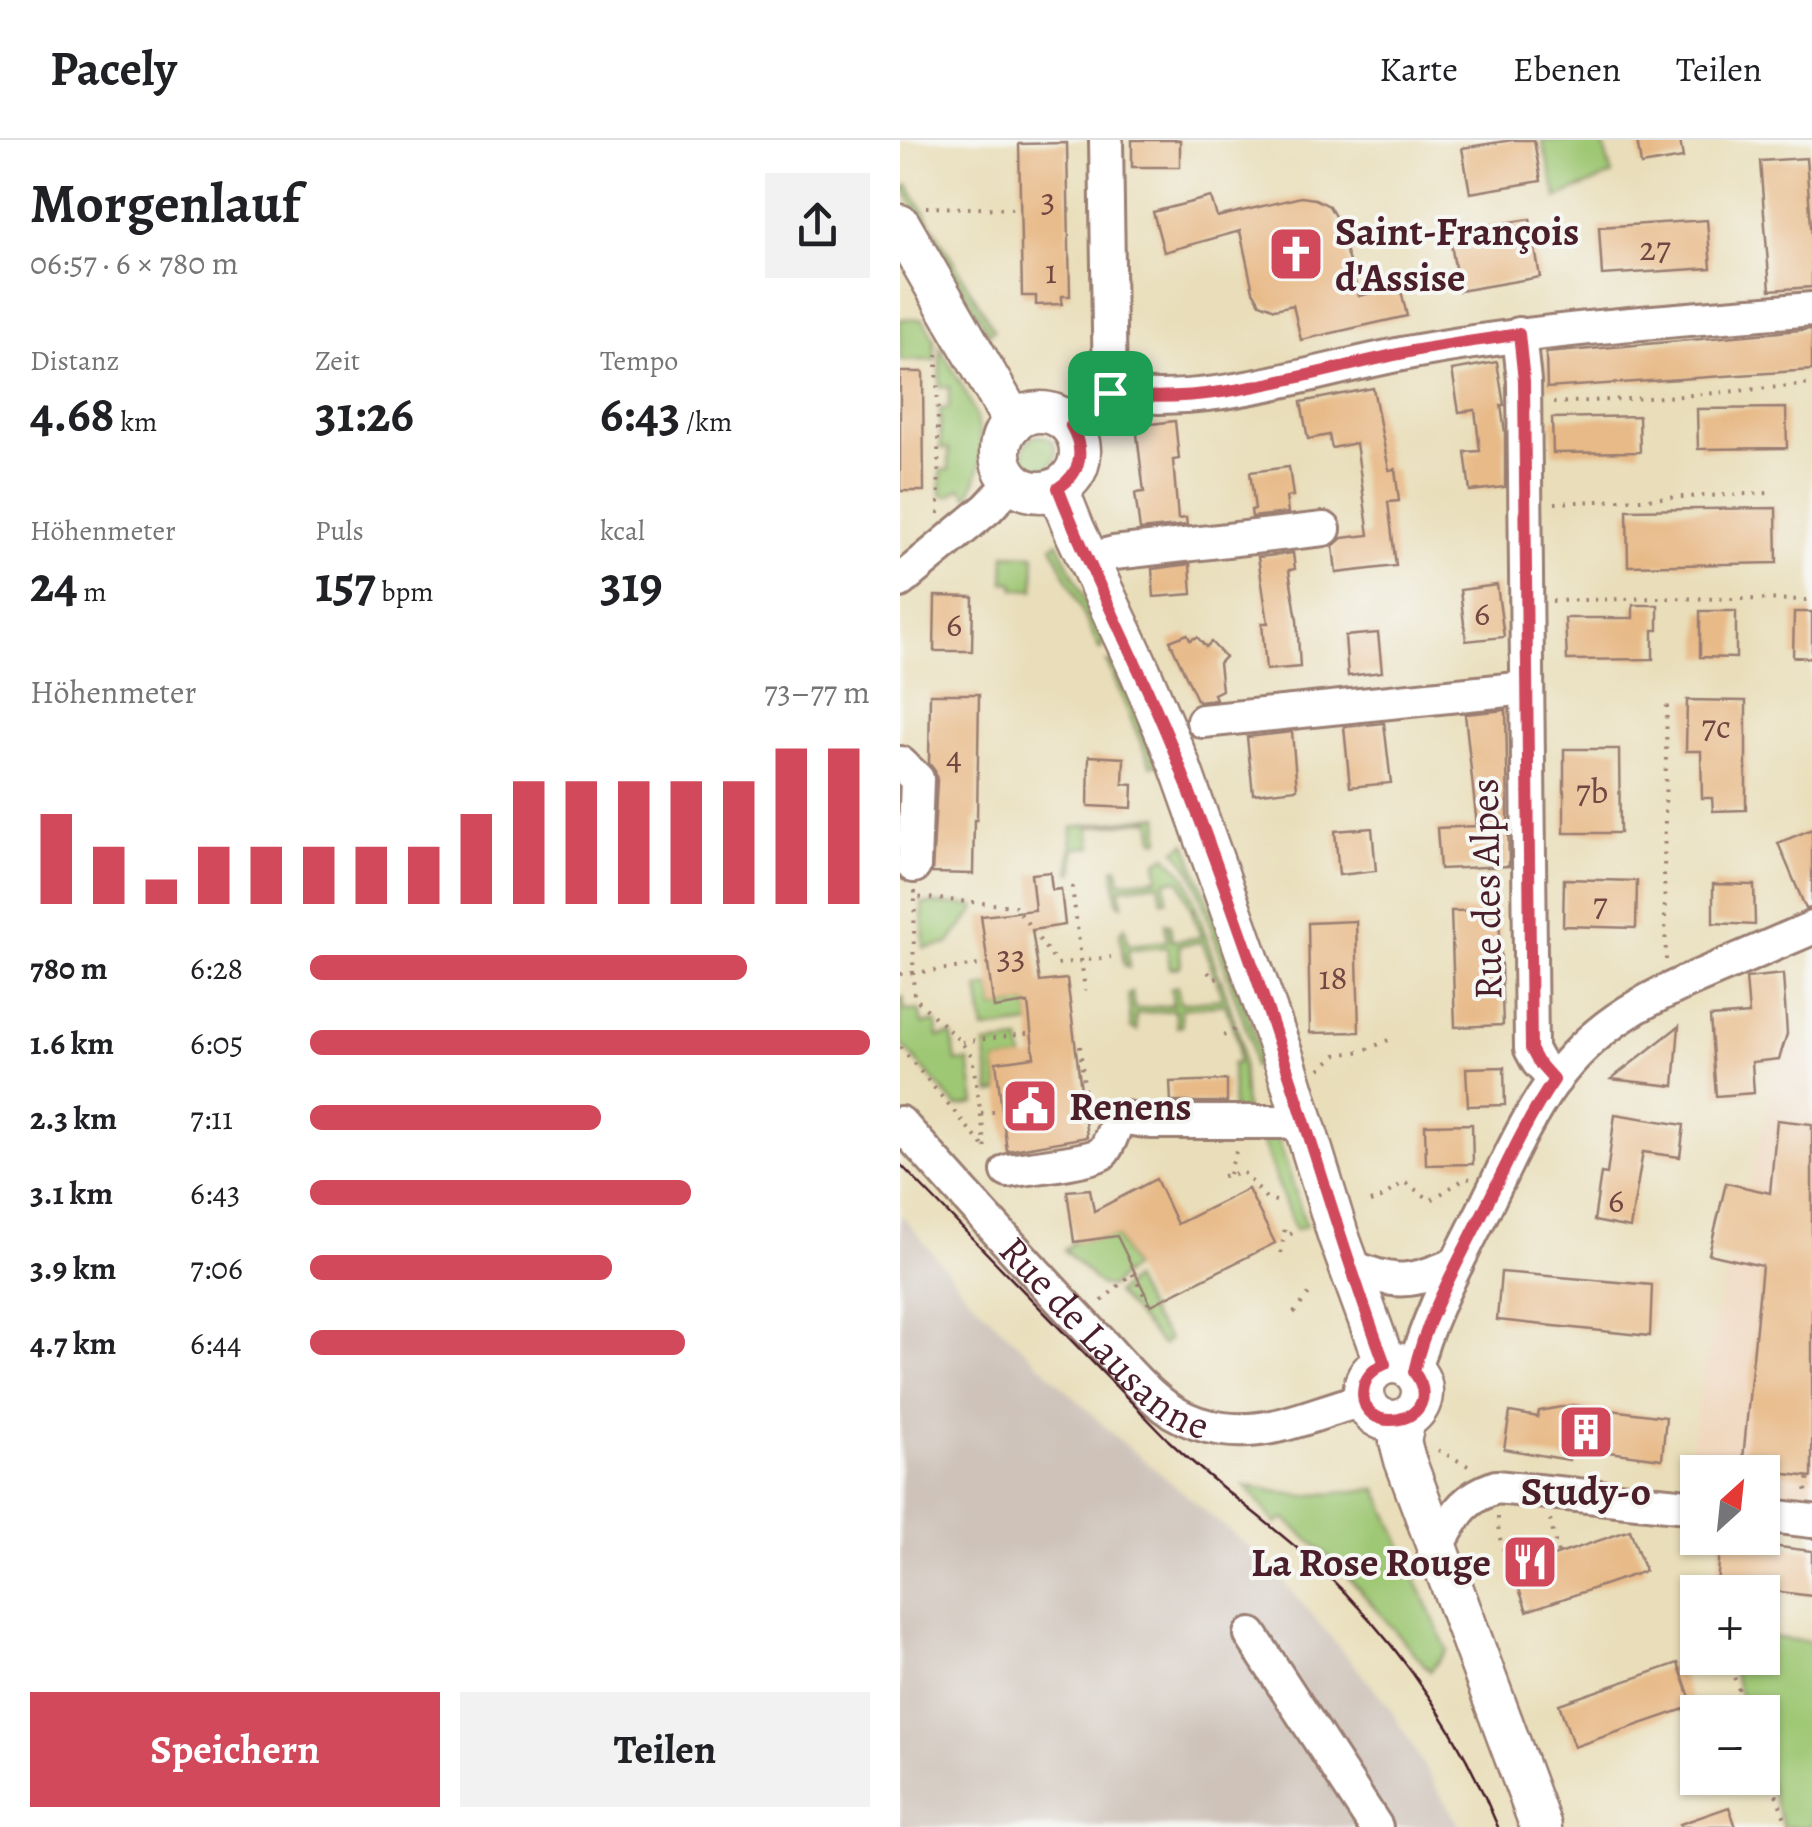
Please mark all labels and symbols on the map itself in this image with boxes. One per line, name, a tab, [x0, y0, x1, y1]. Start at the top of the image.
house number: 3	[1041, 175, 1055, 223]
place label: Saint-François d'Assise	[1335, 204, 1579, 305]
church icon: Saint-François d'Assise	[1266, 224, 1326, 284]
house number: 27	[1639, 224, 1671, 272]
house number: 1	[1045, 247, 1057, 295]
pin	[1068, 351, 1153, 436]
house number: 6	[1474, 589, 1490, 637]
house number: 6	[946, 600, 962, 648]
house number: 7c	[1701, 702, 1731, 750]
house number: 4	[946, 733, 962, 781]
house number: 7b	[1576, 767, 1608, 815]
street label: Rue des Alpes	[1457, 778, 1515, 1000]
house number: 7	[1593, 880, 1608, 928]
house number: 33	[996, 932, 1026, 980]
house number: 18	[1319, 953, 1347, 1001]
public building icon: Renens	[1000, 1076, 1060, 1136]
place label: Renens	[1069, 1079, 1192, 1134]
house number: 6	[1608, 1176, 1624, 1224]
street label: Rue de Lausanne	[987, 1224, 1216, 1453]
building icon: Study-o	[1556, 1402, 1616, 1462]
north arrow	[1680, 1455, 1780, 1555]
place label: Study-o	[1521, 1464, 1651, 1519]
restaurant icon: La Rose Rouge	[1500, 1532, 1560, 1592]
place label: La Rose Rouge	[1251, 1535, 1491, 1590]

